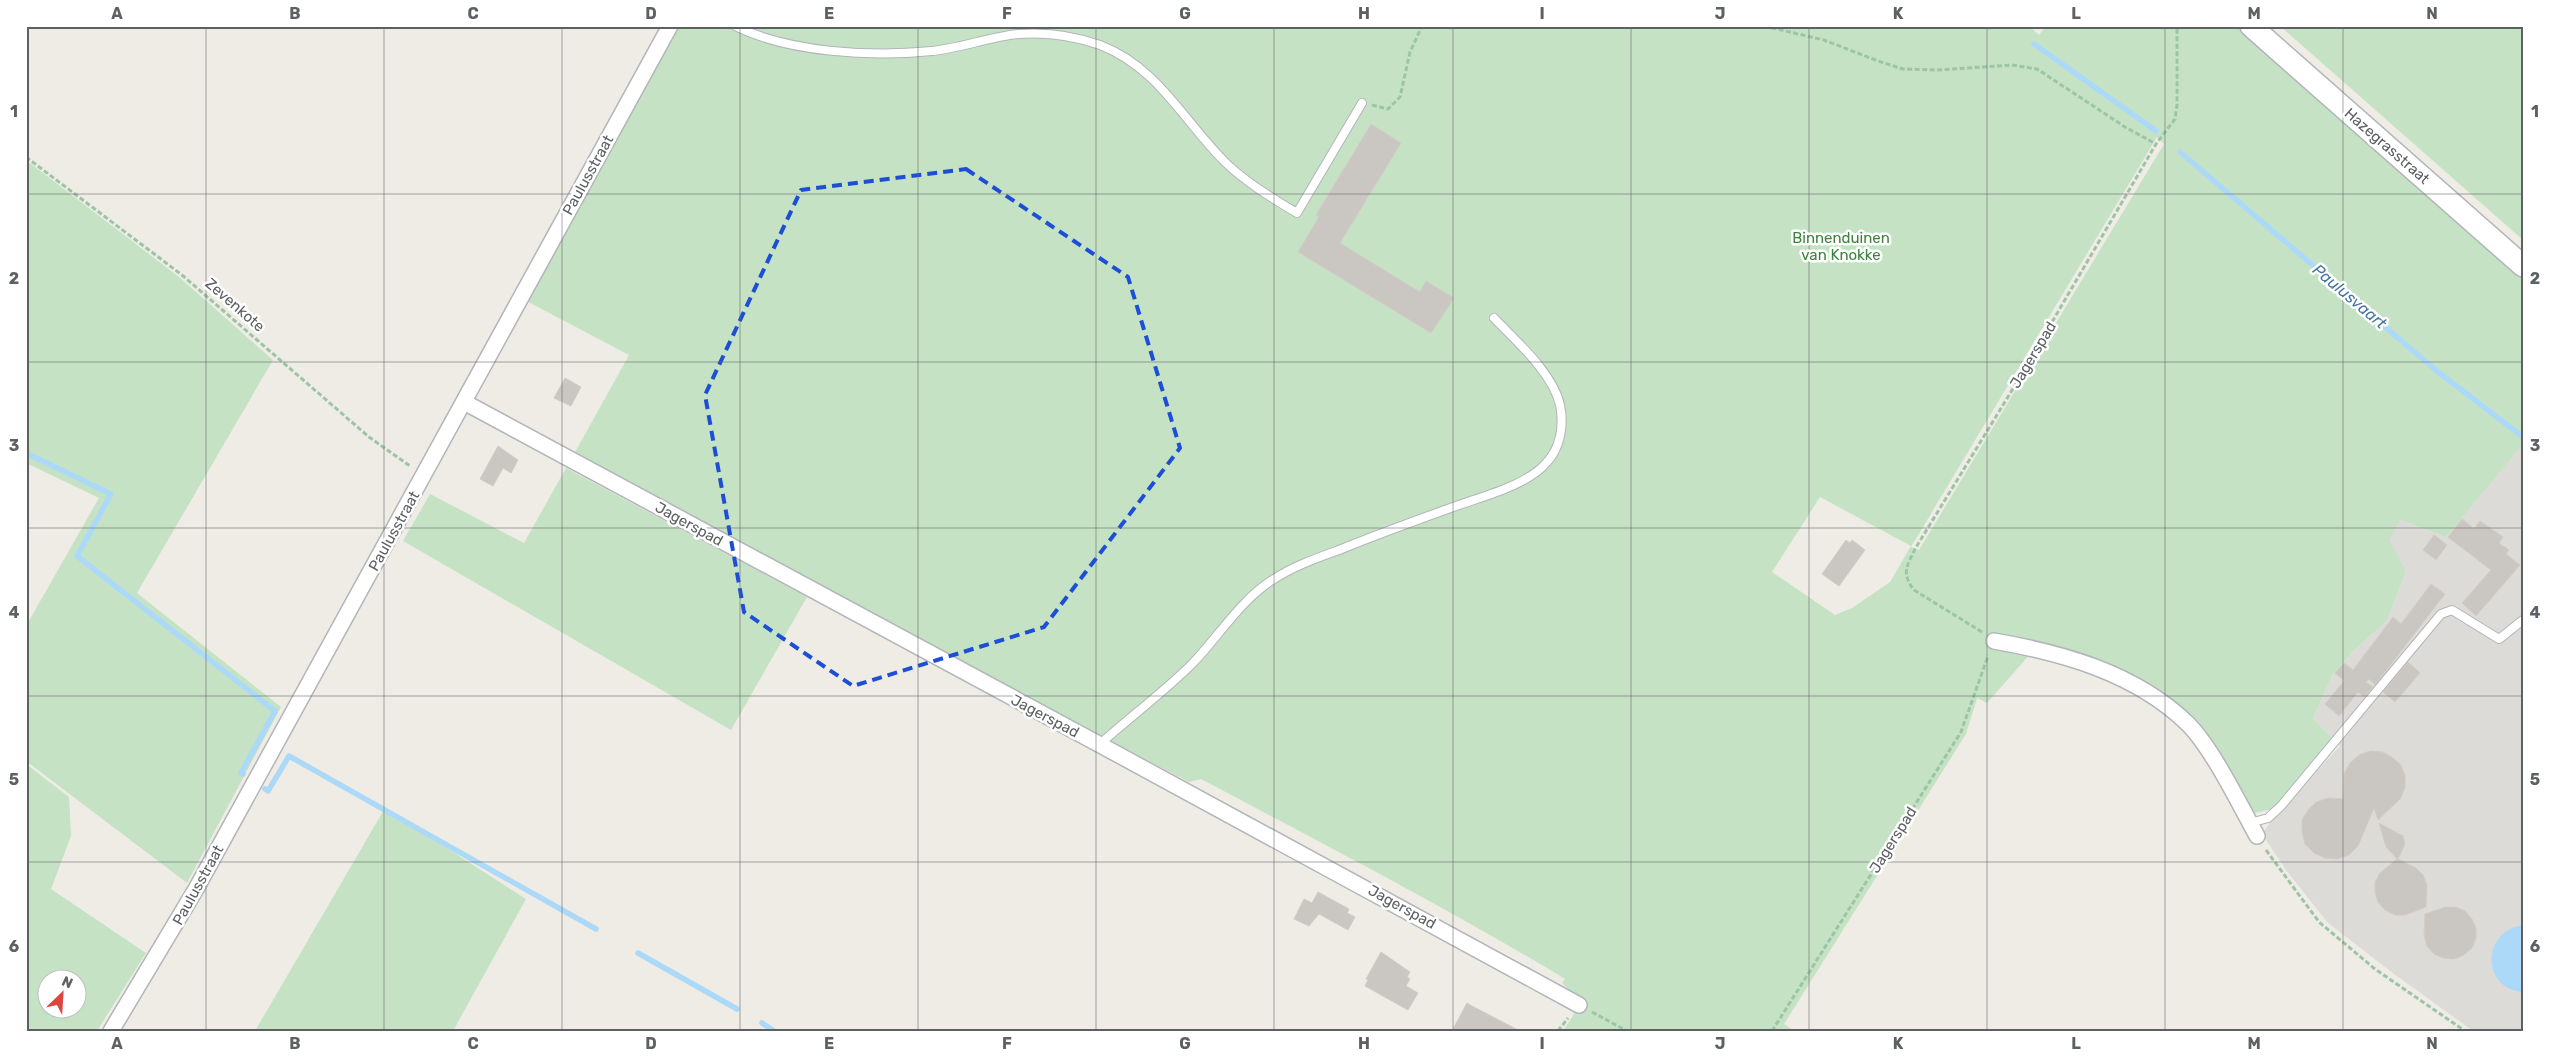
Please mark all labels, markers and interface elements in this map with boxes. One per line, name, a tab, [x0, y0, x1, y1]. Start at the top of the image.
text: A	[111, 4, 123, 23]
text: B	[289, 4, 301, 23]
text: C	[467, 4, 479, 23]
text: D	[645, 4, 657, 23]
text: E	[824, 4, 834, 23]
text: F	[1002, 4, 1012, 23]
text: G	[1179, 4, 1191, 23]
text: H	[1358, 4, 1370, 23]
text: I	[1539, 4, 1545, 23]
text: J	[1715, 4, 1725, 23]
text: K	[1893, 4, 1904, 23]
text: L	[2071, 4, 2081, 23]
text: M	[2247, 4, 2261, 23]
text: N	[2426, 4, 2438, 23]
text: 1	[10, 102, 18, 121]
text: 1	[2531, 102, 2539, 121]
street label: Hazegrasstraat	[2341, 104, 2433, 188]
street label: Paulusstraat	[559, 132, 617, 218]
park label: Binnenduinen van Knokke	[1792, 229, 1890, 264]
water label: Paulusvaart	[2309, 260, 2391, 333]
text: 2	[9, 269, 19, 288]
text: 2	[2530, 269, 2540, 288]
street label: Zevenkote	[202, 274, 268, 336]
street label: Jagerspad	[2006, 318, 2060, 392]
text: 3	[9, 436, 19, 455]
text: 3	[2530, 436, 2540, 455]
street label: Paulusstraat	[365, 488, 423, 574]
street label: Jagerspad	[652, 498, 726, 550]
text: 4	[9, 603, 20, 622]
text: 4	[2530, 603, 2541, 622]
street label: Jagerspad	[1008, 691, 1082, 741]
text: 5	[9, 770, 19, 789]
text: 5	[2530, 770, 2540, 789]
street label: Jagerspad	[1866, 804, 1920, 876]
street label: Paulusstraat	[169, 842, 227, 928]
street label: Jagerspad	[1365, 881, 1439, 933]
text: 6	[9, 937, 19, 956]
text: 6	[2530, 937, 2540, 956]
north arrow	[38, 970, 88, 1020]
text: N	[59, 973, 75, 993]
text: A	[111, 1034, 123, 1053]
text: B	[289, 1034, 301, 1053]
text: C	[467, 1034, 479, 1053]
text: D	[645, 1034, 657, 1053]
text: E	[824, 1034, 834, 1053]
text: F	[1002, 1034, 1012, 1053]
text: G	[1179, 1034, 1191, 1053]
text: H	[1358, 1034, 1370, 1053]
text: I	[1539, 1034, 1545, 1053]
text: J	[1715, 1034, 1725, 1053]
text: K	[1893, 1034, 1904, 1053]
text: L	[2071, 1034, 2081, 1053]
text: M	[2247, 1034, 2261, 1053]
text: N	[2426, 1034, 2438, 1053]

